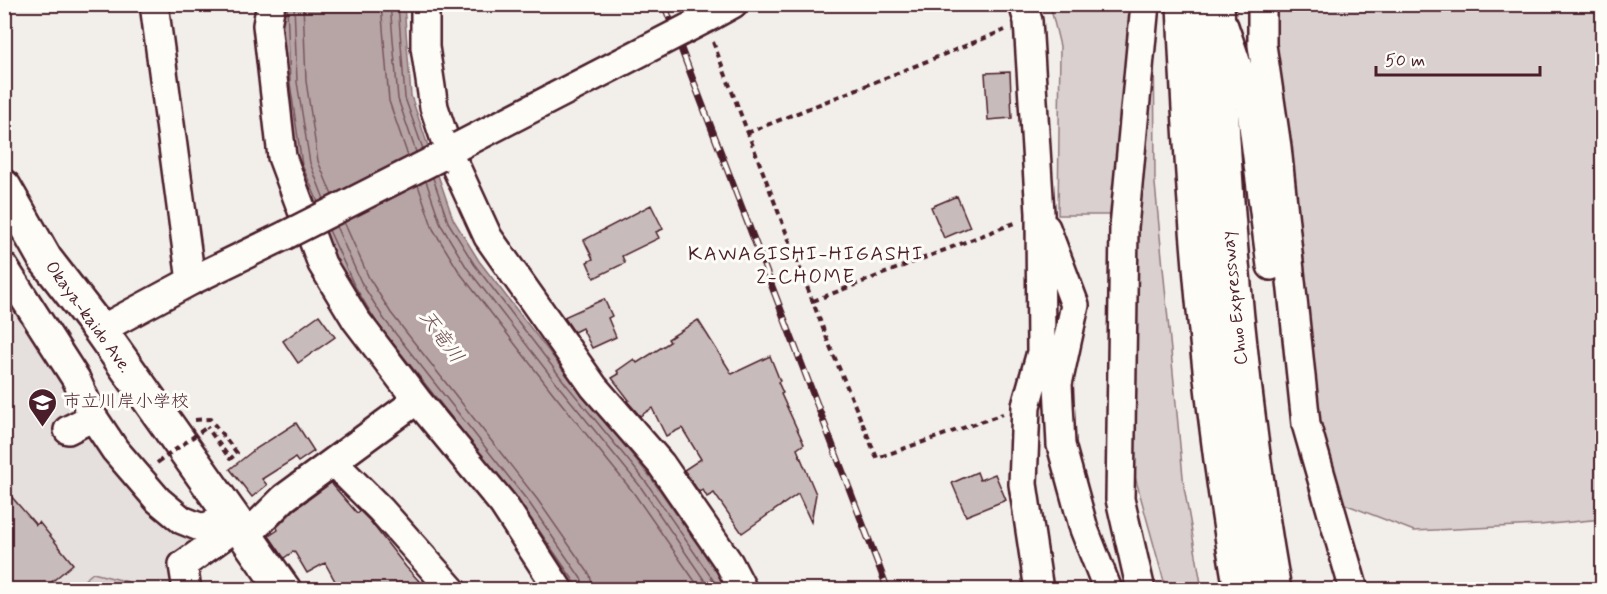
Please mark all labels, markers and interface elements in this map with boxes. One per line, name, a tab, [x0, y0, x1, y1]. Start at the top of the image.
scale bar	[1376, 39, 1540, 77]
text: 50 m	[1385, 49, 1425, 73]
street label: Chuo Expressway	[1216, 230, 1254, 366]
district label: KAWAGISHI-HIGASHI 2-CHOME	[688, 241, 924, 291]
street label: Okaya-kaido Ave.	[39, 256, 137, 378]
water label: 天竜川	[412, 305, 470, 369]
school or university icon: 市立川岸小学校	[26, 386, 58, 428]
place label: 市立川岸小学校	[63, 390, 189, 414]

